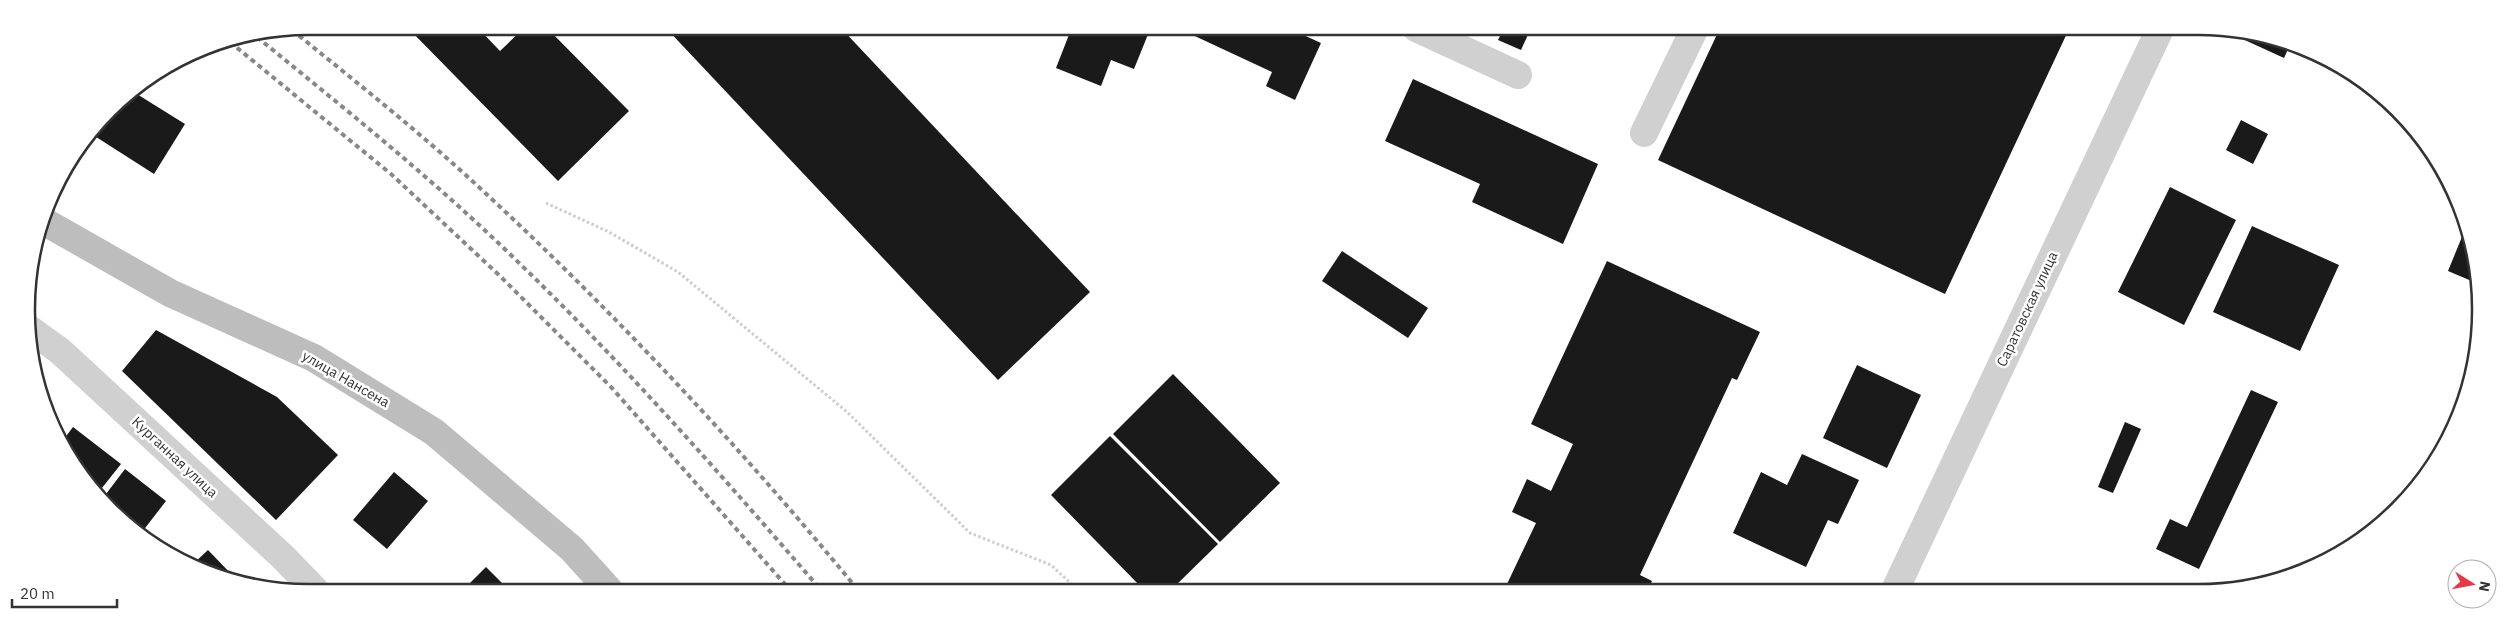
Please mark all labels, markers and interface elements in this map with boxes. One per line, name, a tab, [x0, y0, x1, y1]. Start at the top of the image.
street label: Саратовская улица	[1992, 248, 2062, 370]
street label: улица Нансена	[299, 347, 393, 412]
street label: Курганная улица	[128, 413, 222, 502]
north arrow	[2447, 559, 2497, 609]
scale bar	[12, 576, 118, 608]
text: N	[2475, 580, 2495, 593]
text: 20 m	[20, 584, 55, 603]

